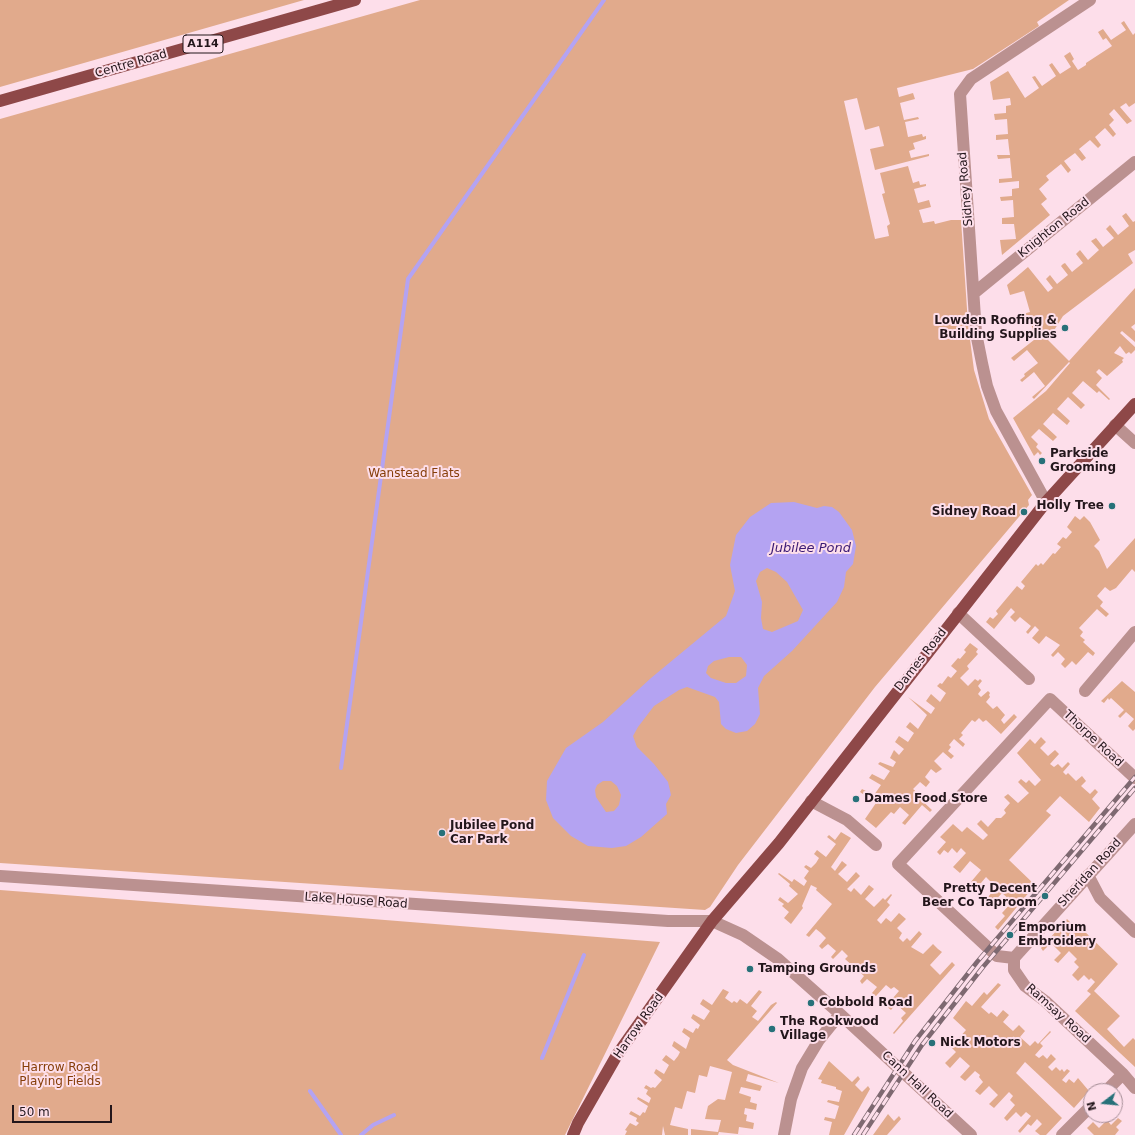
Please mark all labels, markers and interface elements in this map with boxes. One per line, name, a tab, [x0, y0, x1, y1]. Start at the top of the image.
road number: A114	[183, 35, 223, 53]
street label: Centre Road	[93, 47, 169, 81]
street label: Sidney Road	[956, 151, 976, 227]
street label: Knighton Road	[1015, 195, 1093, 261]
place label: Lowden Roofing & Building Supplies	[934, 314, 1057, 342]
marker: Lowden Roofing & Building Supplies	[1060, 323, 1070, 333]
place label: Parkside Grooming	[1050, 447, 1116, 475]
marker: Parkside Grooming	[1037, 456, 1047, 466]
park label: Wanstead Flats	[368, 467, 460, 481]
place label: Holly Tree	[1036, 499, 1104, 513]
marker: Holly Tree	[1107, 501, 1117, 511]
place label: Sidney Road	[932, 505, 1016, 519]
marker: Sidney Road	[1019, 507, 1029, 517]
water label: Jubilee Pond	[771, 541, 851, 557]
street label: Dames Road	[892, 626, 950, 694]
street label: Thorpe Road	[1060, 708, 1126, 770]
place label: Dames Food Store	[864, 792, 988, 806]
marker: Dames Food Store	[851, 794, 861, 804]
place label: Jubilee Pond Car Park	[450, 819, 534, 847]
marker: Jubilee Pond Car Park	[437, 828, 447, 838]
street label: Sheridan Road	[1055, 836, 1125, 910]
place label: Pretty Decent Beer Co Taproom	[922, 882, 1037, 910]
street label: Lake House Road	[304, 890, 408, 912]
marker: Pretty Decent Beer Co Taproom	[1040, 891, 1050, 901]
place label: Emporium Embroidery	[1018, 921, 1096, 949]
marker: Emporium Embroidery	[1005, 930, 1015, 940]
place label: Tamping Grounds	[758, 962, 876, 976]
marker: Tamping Grounds	[745, 964, 755, 974]
street label: Ramsay Road	[1023, 981, 1093, 1047]
street label: Harrow Road	[611, 990, 667, 1062]
place label: Cobbold Road	[819, 996, 913, 1010]
marker: Cobbold Road	[806, 998, 816, 1008]
place label: The Rookwood Village	[780, 1015, 879, 1043]
marker: The Rookwood Village	[767, 1024, 777, 1034]
place label: Nick Motors	[940, 1036, 1021, 1050]
marker: Nick Motors	[927, 1038, 937, 1048]
street label: Cann Hall Road	[879, 1048, 955, 1122]
park label: Harrow Road Playing Fields	[19, 1061, 101, 1089]
north arrow	[1083, 1083, 1123, 1123]
scale bar	[14, 1097, 114, 1123]
text: N	[1084, 1100, 1099, 1112]
text: 50 m	[19, 1105, 50, 1119]

